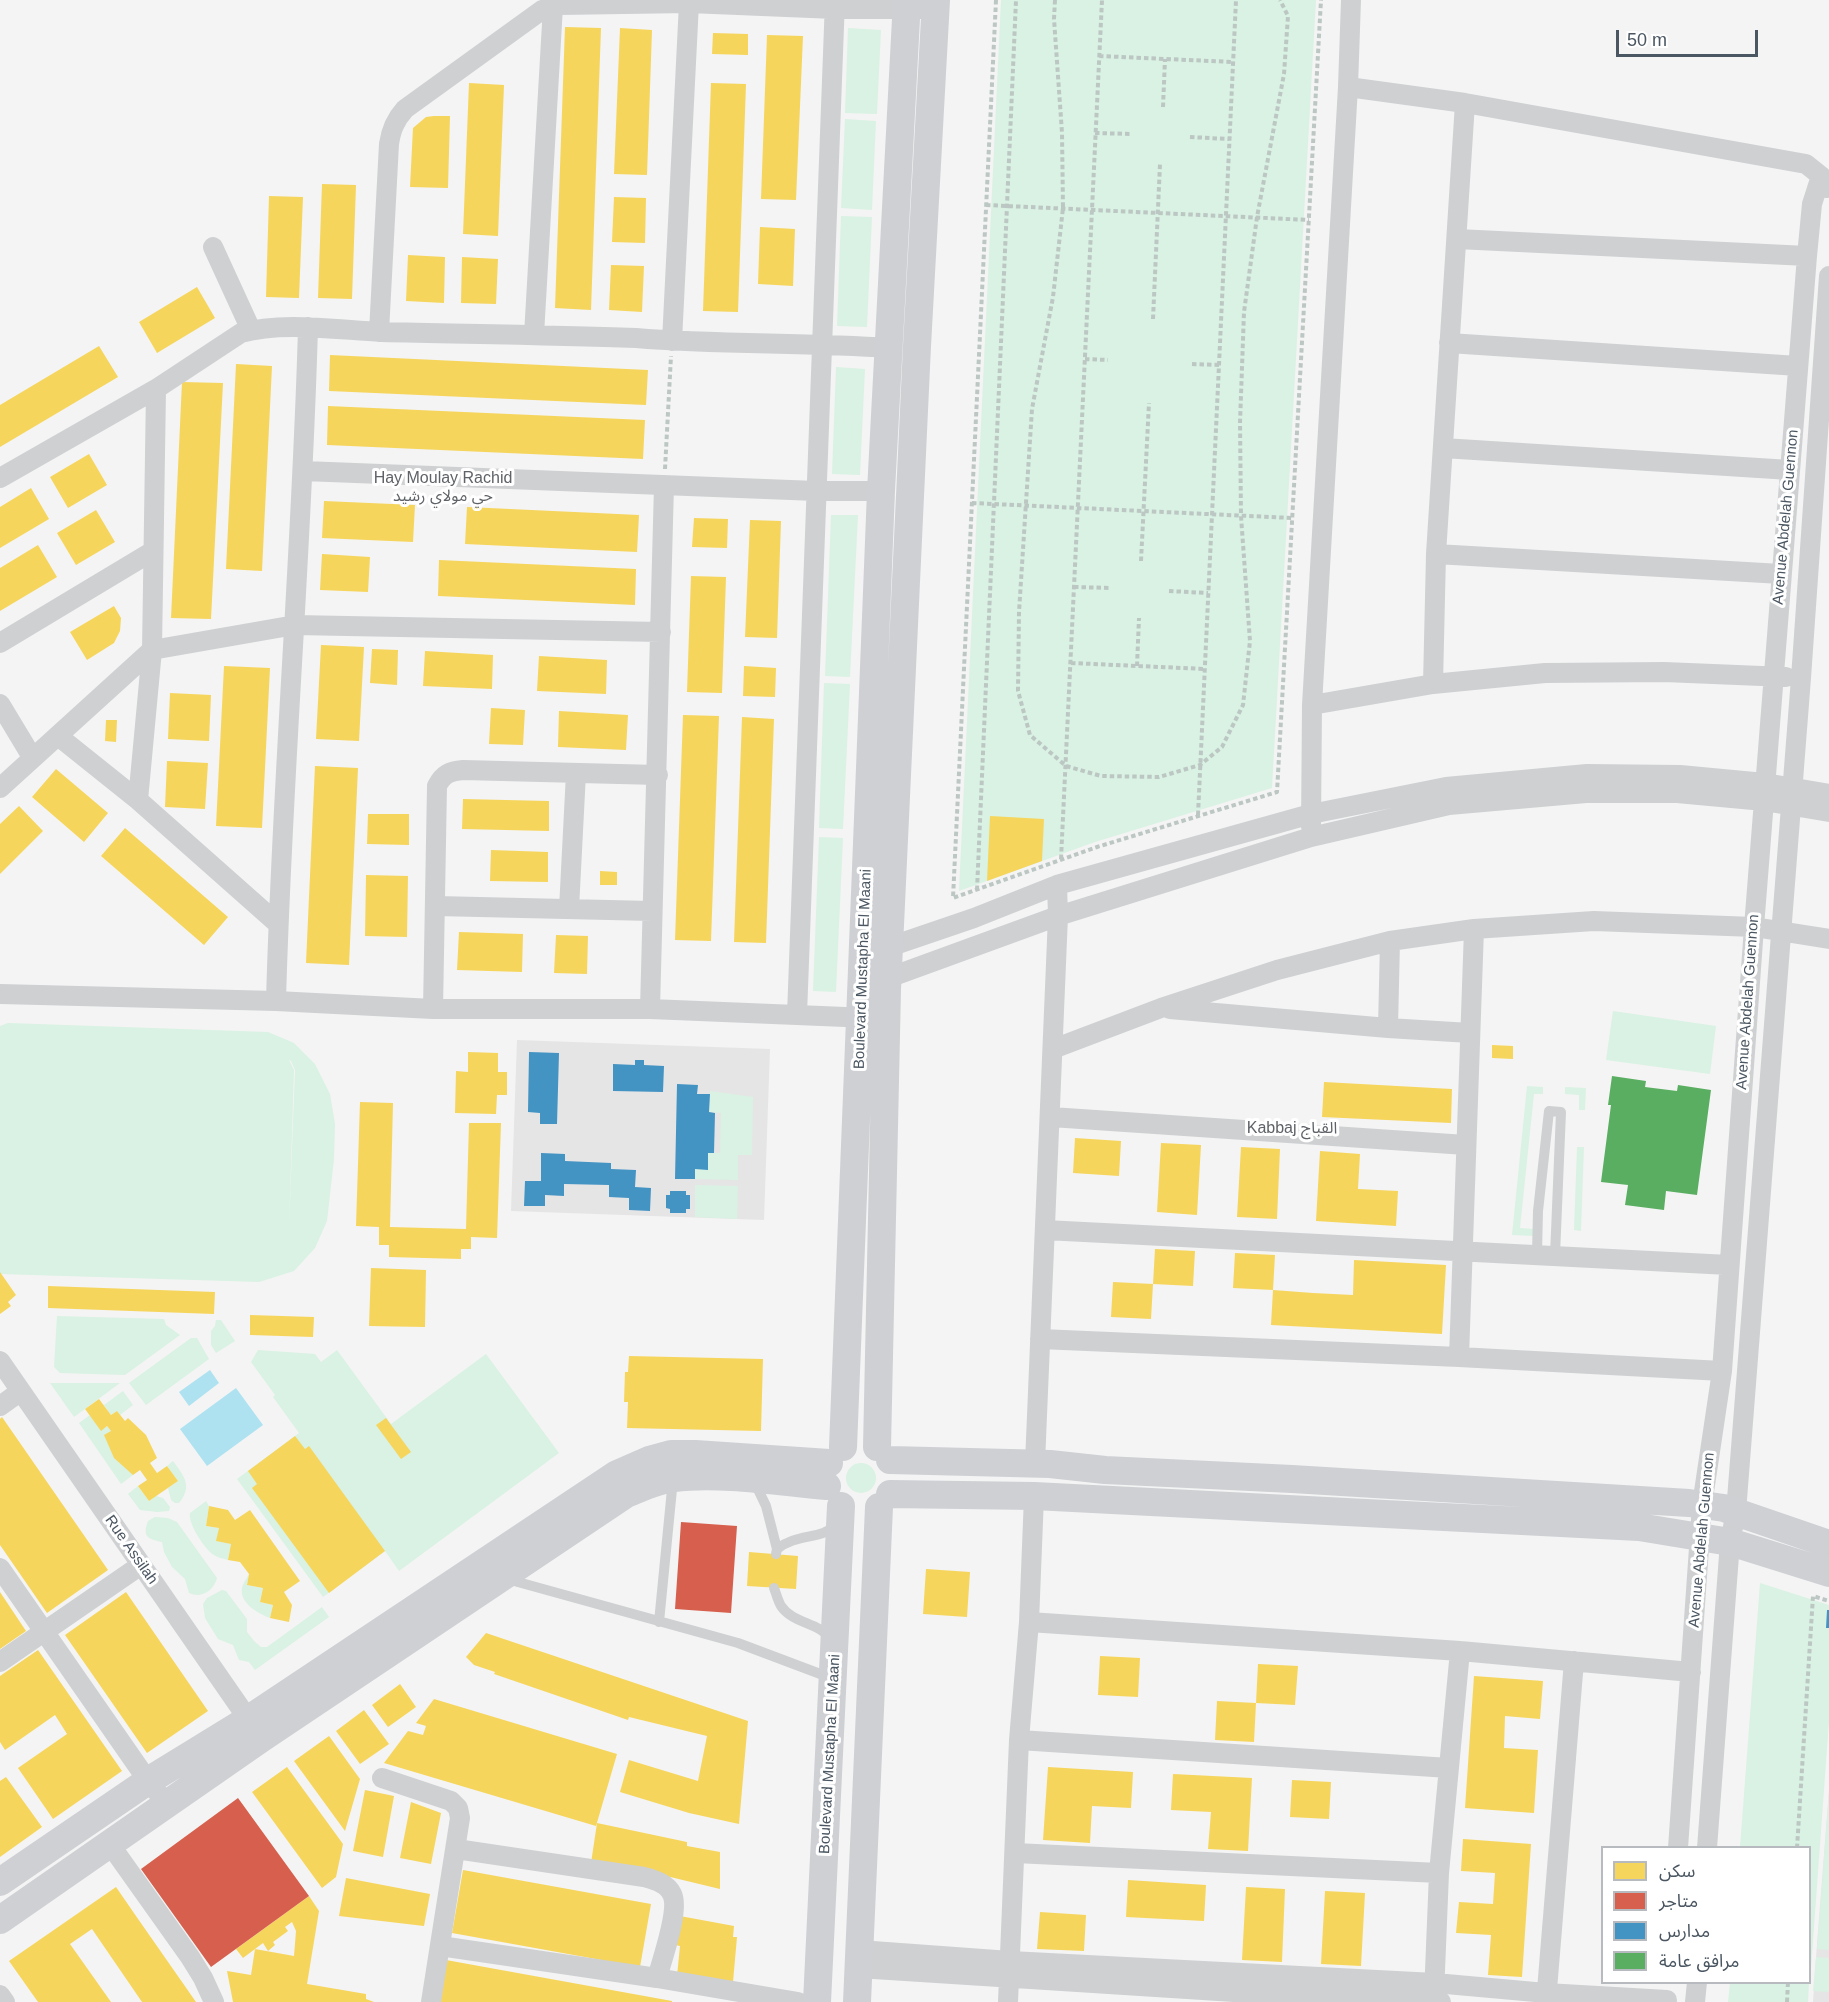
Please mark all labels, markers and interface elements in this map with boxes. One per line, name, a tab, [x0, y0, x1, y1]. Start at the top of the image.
scale bar	[1619, 18, 1762, 56]
text: 50 m	[1627, 30, 1667, 50]
street label: Avenue Abdelah Guennon	[1769, 429, 1803, 605]
district label: Hay Moulay Rachid حي مولاي رشيد	[361, 469, 525, 507]
street label: Boulevard Mustapha El Maani	[851, 869, 875, 1069]
street label: Avenue Abdelah Guennon	[1733, 914, 1763, 1090]
district label: Kabbaj القباج	[1247, 1119, 1337, 1139]
street label: Avenue Abdelah Guennon	[1685, 1452, 1719, 1628]
street label: Rue Assilah	[101, 1512, 161, 1588]
street label: Boulevard Mustapha El Maani	[816, 1654, 844, 1854]
legend	[1601, 1846, 1811, 1984]
text: سكن	[1659, 1861, 1695, 1881]
text: متاجر	[1659, 1891, 1698, 1911]
text: مدارس	[1659, 1921, 1710, 1941]
text: مرافق عامة	[1659, 1951, 1740, 1971]

